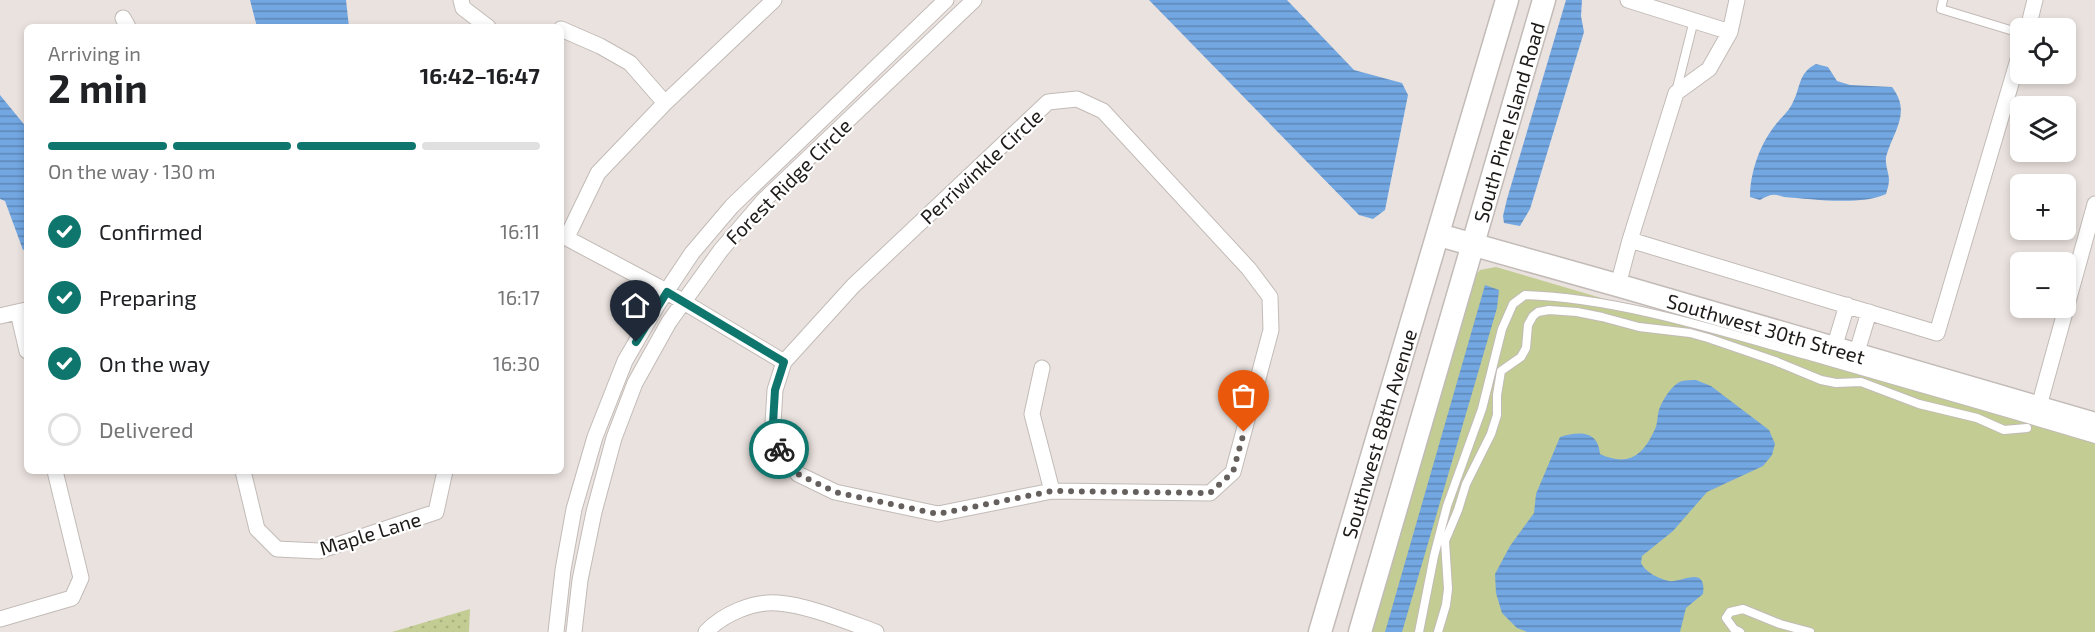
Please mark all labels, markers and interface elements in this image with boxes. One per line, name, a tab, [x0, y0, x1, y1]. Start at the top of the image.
map controls	[2010, 18, 2076, 318]
button: locate	[2010, 18, 2076, 84]
street label: South Pine Island Road	[1468, 19, 1549, 225]
text: Arriving in	[48, 41, 141, 65]
text: 16:42–16:47	[420, 62, 540, 88]
text: 2 min	[48, 64, 148, 111]
button: layers	[2010, 96, 2076, 162]
street label: Perriwinkle Circle	[915, 103, 1047, 229]
street label: Forest Ridge Circle	[720, 113, 856, 249]
text: On the way · 130 m	[48, 159, 215, 183]
button: +	[2010, 174, 2076, 240]
icon: check	[48, 215, 81, 248]
text: Confirmed	[99, 218, 203, 244]
text: 16:11	[500, 219, 540, 243]
button: −	[2010, 252, 2076, 318]
pin	[610, 280, 661, 342]
icon: check	[48, 281, 81, 314]
text: Preparing	[99, 284, 197, 310]
text: 16:17	[498, 285, 540, 309]
street label: Southwest 30th Street	[1664, 288, 1868, 369]
icon: home	[619, 289, 652, 322]
street label: Southwest 88th Avenue	[1336, 326, 1421, 541]
icon: check	[48, 347, 81, 380]
text: On the way	[99, 350, 210, 376]
text: 16:30	[493, 351, 540, 375]
pin	[1218, 370, 1269, 432]
icon: bag	[1227, 379, 1260, 412]
text: Delivered	[99, 416, 194, 442]
courier	[749, 419, 809, 479]
icon: bike	[763, 433, 796, 466]
street label: Maple Lane	[316, 506, 424, 560]

